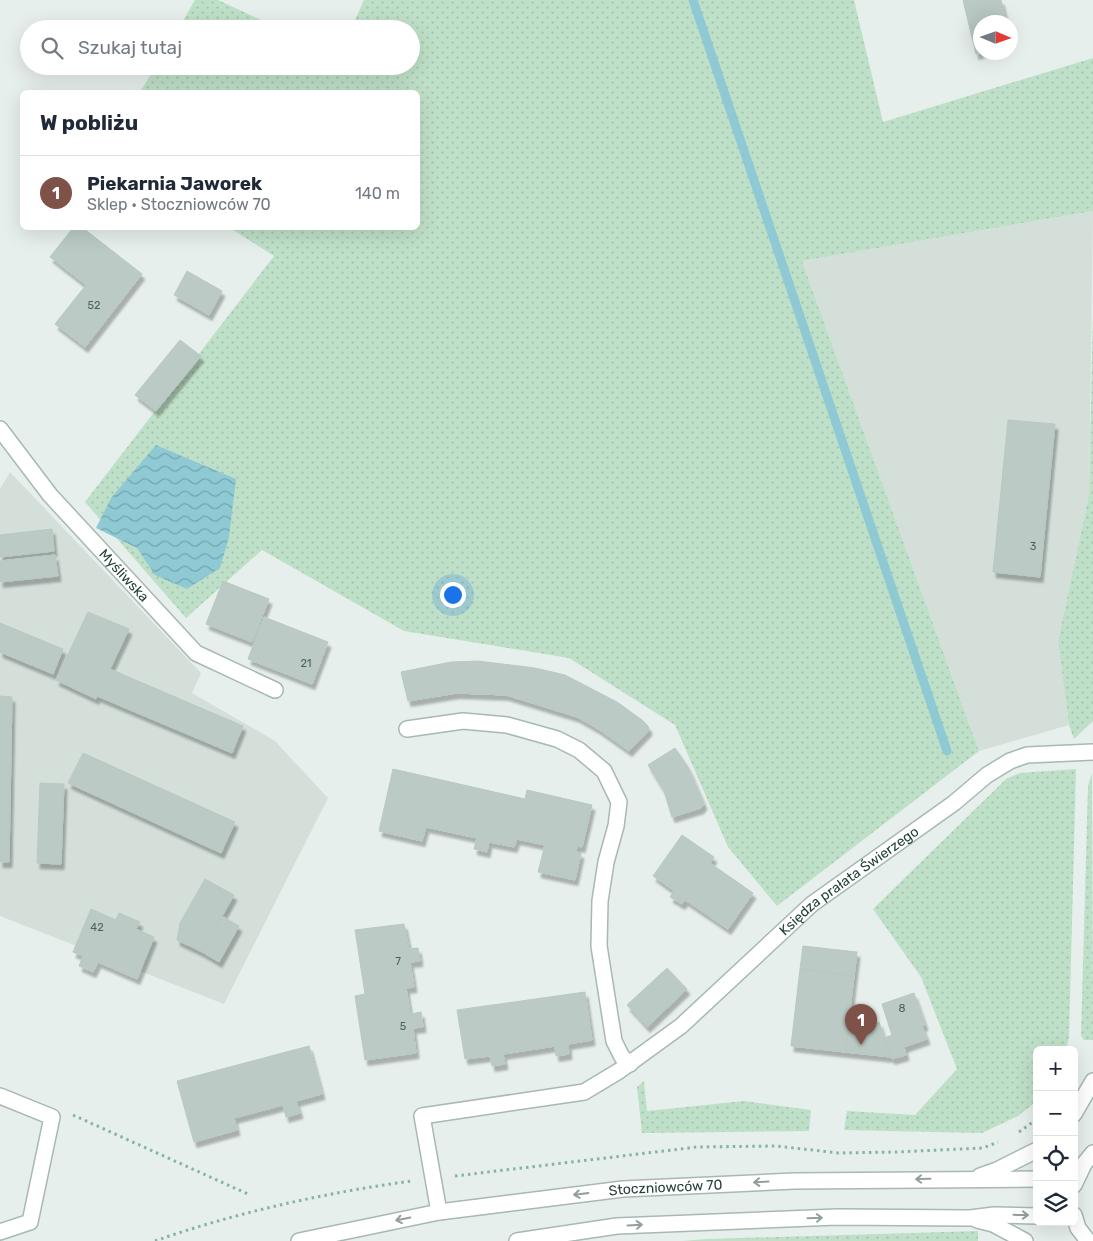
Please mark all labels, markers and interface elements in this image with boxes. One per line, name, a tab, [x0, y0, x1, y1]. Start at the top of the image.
north arrow	[973, 15, 1018, 60]
search box	[20, 20, 420, 75]
icon: search	[38, 34, 66, 62]
text: Szukaj tutaj	[78, 36, 182, 59]
text: W pobliżu	[40, 110, 138, 135]
text: Piekarnia Jaworek	[87, 172, 262, 195]
text: 1	[52, 184, 60, 203]
text: 140 m	[355, 184, 400, 203]
text: Sklep · Stoczniowców 70	[87, 195, 271, 214]
house number: 52	[88, 299, 101, 312]
house number: 3	[1030, 540, 1037, 553]
street label: Myśliwska	[96, 545, 153, 605]
your location	[440, 582, 466, 608]
house number: 21	[300, 657, 312, 670]
street label: Księdza prałata Świerzego	[775, 823, 922, 939]
house number: 42	[90, 921, 104, 934]
house number: 7	[395, 955, 401, 968]
house number: 8	[899, 1002, 906, 1015]
pin: 1	[845, 1004, 877, 1045]
house number: 5	[400, 1020, 407, 1033]
map controls	[1033, 1046, 1078, 1226]
button: +	[1033, 1046, 1078, 1091]
button: −	[1033, 1091, 1078, 1136]
button: locate	[1033, 1136, 1078, 1181]
one-way arrow	[915, 1174, 932, 1184]
street label: Stoczniowców 70	[608, 1176, 723, 1199]
one-way arrow	[753, 1178, 769, 1187]
button: layers	[1033, 1181, 1078, 1226]
one-way arrow	[573, 1189, 589, 1199]
one-way arrow	[1013, 1211, 1029, 1220]
one-way arrow	[806, 1213, 822, 1222]
one-way arrow	[395, 1215, 411, 1225]
one-way arrow	[627, 1221, 643, 1230]

